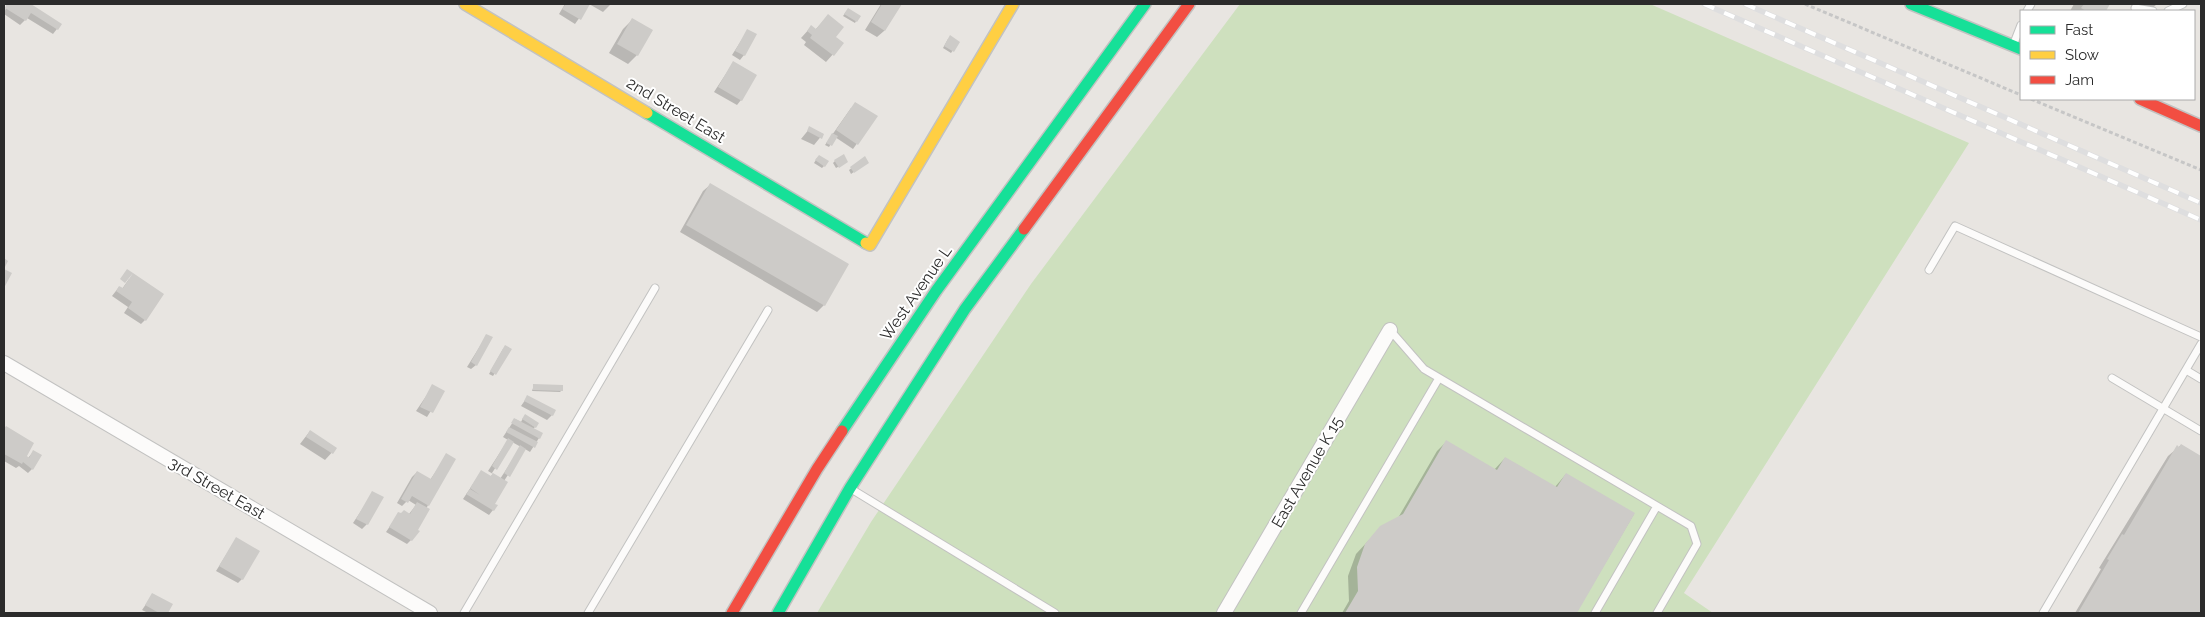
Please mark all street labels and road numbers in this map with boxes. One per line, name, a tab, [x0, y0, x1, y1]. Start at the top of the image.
street label: 2nd Street East	[623, 73, 729, 147]
street label: West Avenue L	[876, 241, 956, 344]
street label: East Avenue K 15	[1268, 413, 1347, 531]
street label: 3rd Street East	[166, 453, 269, 524]

